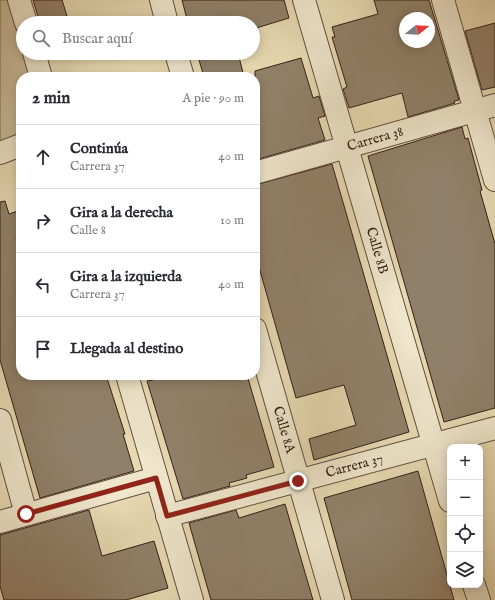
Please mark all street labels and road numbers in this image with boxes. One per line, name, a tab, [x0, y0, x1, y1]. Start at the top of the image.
street label: Carrera 38	[345, 122, 406, 155]
street label: Calle 8B	[362, 225, 392, 276]
street label: Calle 8A	[269, 404, 300, 456]
street label: Carrera 37	[324, 449, 385, 482]

